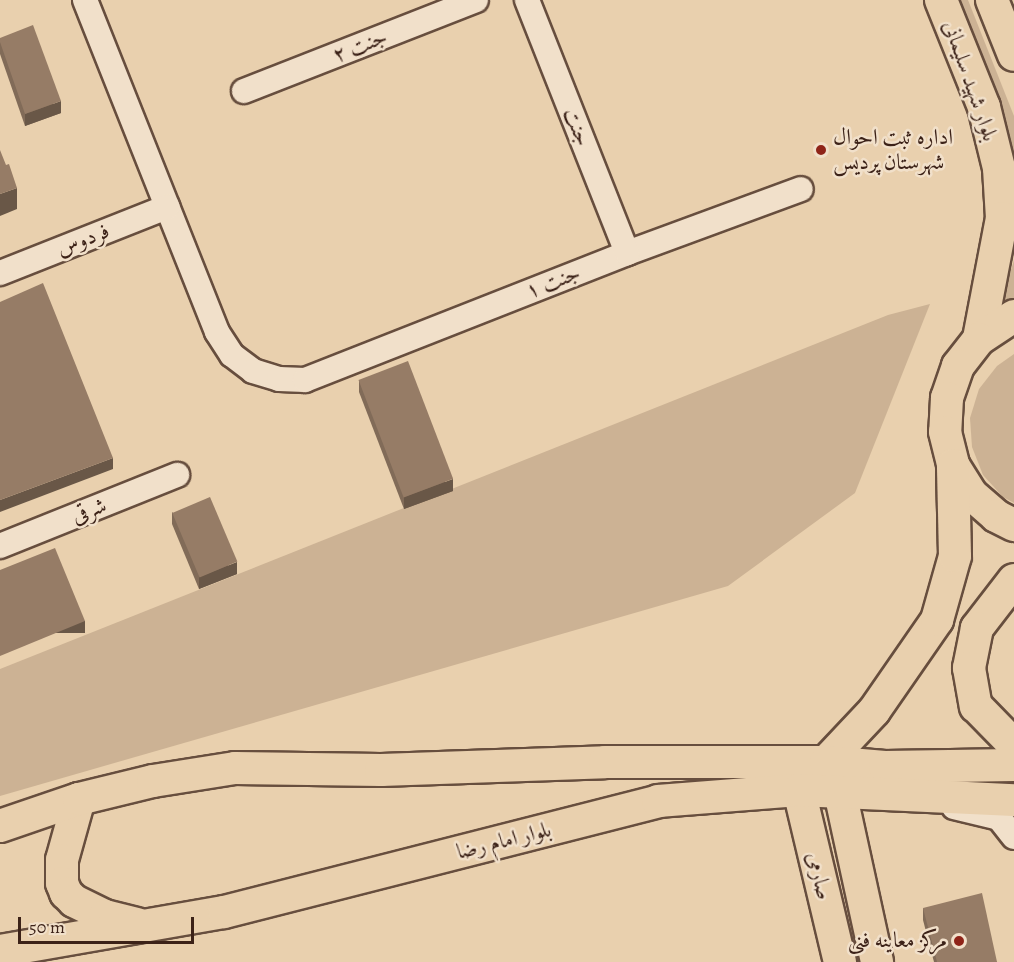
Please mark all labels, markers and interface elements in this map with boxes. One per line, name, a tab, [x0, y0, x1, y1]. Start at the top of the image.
street label: بلوار شهید سلیمانی	[937, 17, 1003, 145]
street label: جنت ۲	[329, 24, 391, 68]
street label: جنت	[557, 104, 597, 150]
place label: اداره ثبت احوال شهرستان پردیس	[833, 124, 953, 176]
marker: اداره ثبت احوال شهرستان پردیس	[814, 143, 828, 157]
street label: فردوس	[53, 218, 113, 262]
street label: جنت ۱	[522, 260, 584, 304]
street label: شرقی	[68, 492, 110, 530]
street label: بلوار امام رضا	[454, 817, 554, 865]
street label: صارمی	[801, 850, 837, 902]
scale bar	[21, 905, 196, 943]
text: 50 m	[29, 915, 65, 939]
place label: مرکز معاینه فنی	[848, 928, 947, 954]
marker: مرکز معاینه فنی	[952, 934, 966, 948]

